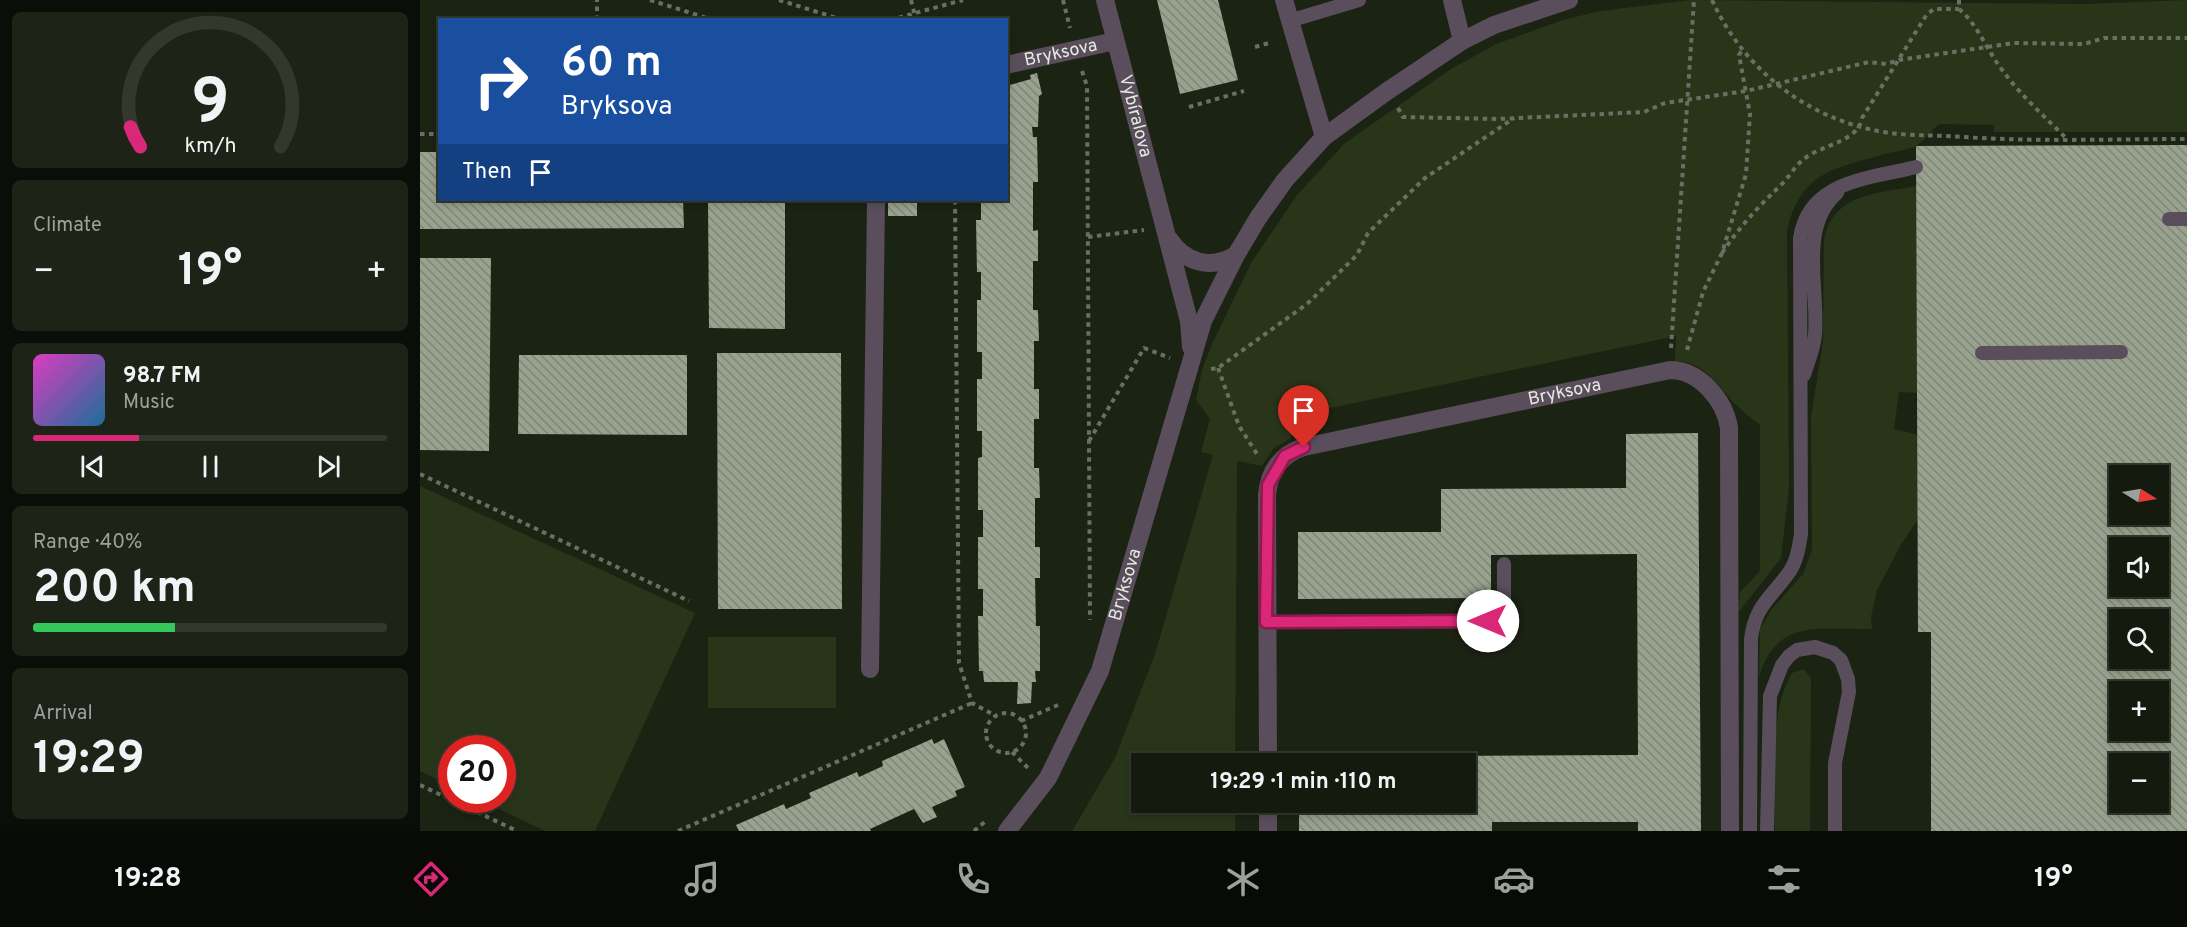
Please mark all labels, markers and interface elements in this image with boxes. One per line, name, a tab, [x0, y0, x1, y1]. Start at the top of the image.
street label: Bryksova	[1022, 34, 1099, 72]
text: 60 m	[561, 38, 662, 91]
icon: right	[462, 42, 540, 120]
text: 9	[191, 66, 229, 145]
street label: Vybíralova	[1114, 72, 1157, 160]
text: Bryksova	[561, 90, 672, 124]
text: km/h	[184, 133, 236, 160]
icon: arrive	[524, 156, 557, 189]
text: Then	[462, 159, 512, 186]
text: Climate	[33, 213, 102, 239]
text: 19°	[178, 244, 242, 301]
text: −	[33, 252, 54, 294]
text: +	[366, 252, 387, 294]
text: 98.7 FM	[123, 363, 201, 390]
street label: Bryksova	[1526, 373, 1603, 411]
pin	[1278, 385, 1329, 447]
text: Music	[123, 390, 175, 416]
icon: arrive	[1287, 394, 1320, 427]
icon: previous	[76, 450, 109, 483]
icon: pause	[194, 450, 227, 483]
icon: next	[312, 450, 345, 483]
north arrow	[2109, 465, 2169, 525]
map controls	[2109, 465, 2169, 813]
text: Range · 40%	[33, 530, 142, 556]
button: sound	[2109, 537, 2169, 597]
street label: Bryksova	[1104, 546, 1147, 624]
text: 200 km	[33, 561, 196, 618]
position arrow	[1456, 589, 1520, 653]
button: search	[2109, 609, 2169, 669]
button: +	[2109, 681, 2169, 741]
text: Arrival	[33, 701, 93, 727]
text: 19:29	[33, 732, 145, 789]
speed limit sign: 20	[438, 735, 516, 813]
button: −	[2109, 753, 2169, 813]
text: 19:29 · 1 min · 110 m	[1210, 769, 1397, 796]
icon: directions	[410, 858, 452, 900]
icon: music	[681, 858, 723, 900]
icon: phone	[952, 858, 994, 900]
icon: climate	[1222, 858, 1264, 900]
icon: car	[1493, 858, 1535, 900]
icon: filters	[1763, 858, 1805, 900]
text: 19:28	[114, 862, 182, 896]
text: 19°	[2034, 862, 2073, 896]

